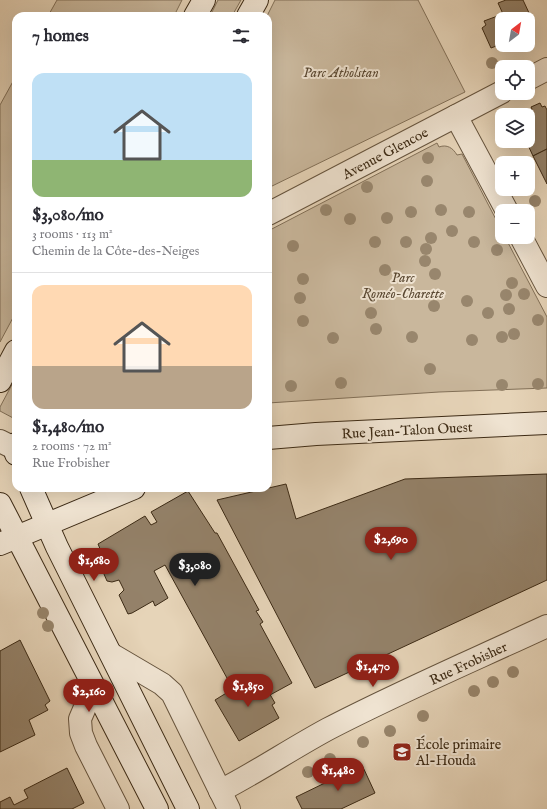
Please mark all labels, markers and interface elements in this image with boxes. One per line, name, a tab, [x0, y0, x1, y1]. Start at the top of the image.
north arrow	[495, 12, 535, 52]
map controls	[495, 12, 535, 244]
icon: filters	[230, 25, 252, 47]
text: 7 homes	[32, 26, 89, 47]
button: locate	[495, 60, 535, 100]
park label: Parc Atholstan	[303, 64, 379, 82]
icon: home	[106, 99, 178, 171]
button: layers	[495, 108, 535, 148]
street label: Avenue Glencoe	[339, 123, 432, 185]
button: +	[495, 156, 535, 196]
button: −	[495, 204, 535, 244]
text: $3,080/mo	[32, 205, 104, 226]
text: 3 rooms · 113 m²	[32, 226, 113, 243]
text: Chemin de la Côte-des-Neiges	[32, 243, 199, 260]
park label: Parc Roméo-Charette	[362, 269, 444, 303]
icon: home	[106, 311, 178, 383]
text: $1,480/mo	[32, 417, 104, 438]
street label: Rue Jean-Talon Ouest	[341, 419, 473, 443]
text: 2 rooms · 72 m²	[32, 438, 112, 455]
text: Rue Frobisher	[32, 455, 110, 472]
pin: $2,690	[358, 527, 424, 561]
text: $2,690	[374, 531, 408, 548]
pin: $1,680	[61, 548, 127, 582]
text: $1,680	[78, 552, 110, 569]
pin: $3,080	[162, 553, 228, 587]
text: $3,080	[178, 557, 212, 574]
street label: Rue Frobisher	[427, 638, 510, 690]
pin: $1,470	[340, 654, 406, 688]
text: $1,470	[356, 658, 390, 675]
pin: $1,850	[215, 674, 281, 708]
text: $1,850	[232, 678, 264, 695]
pin: $2,160	[56, 679, 122, 713]
text: $2,160	[72, 683, 106, 700]
place label: École primaire Al-Houda	[415, 735, 502, 770]
school or university icon: École primaire Al-Houda	[391, 741, 413, 763]
pin: $1,480	[305, 758, 371, 792]
text: $1,480	[321, 762, 355, 779]

